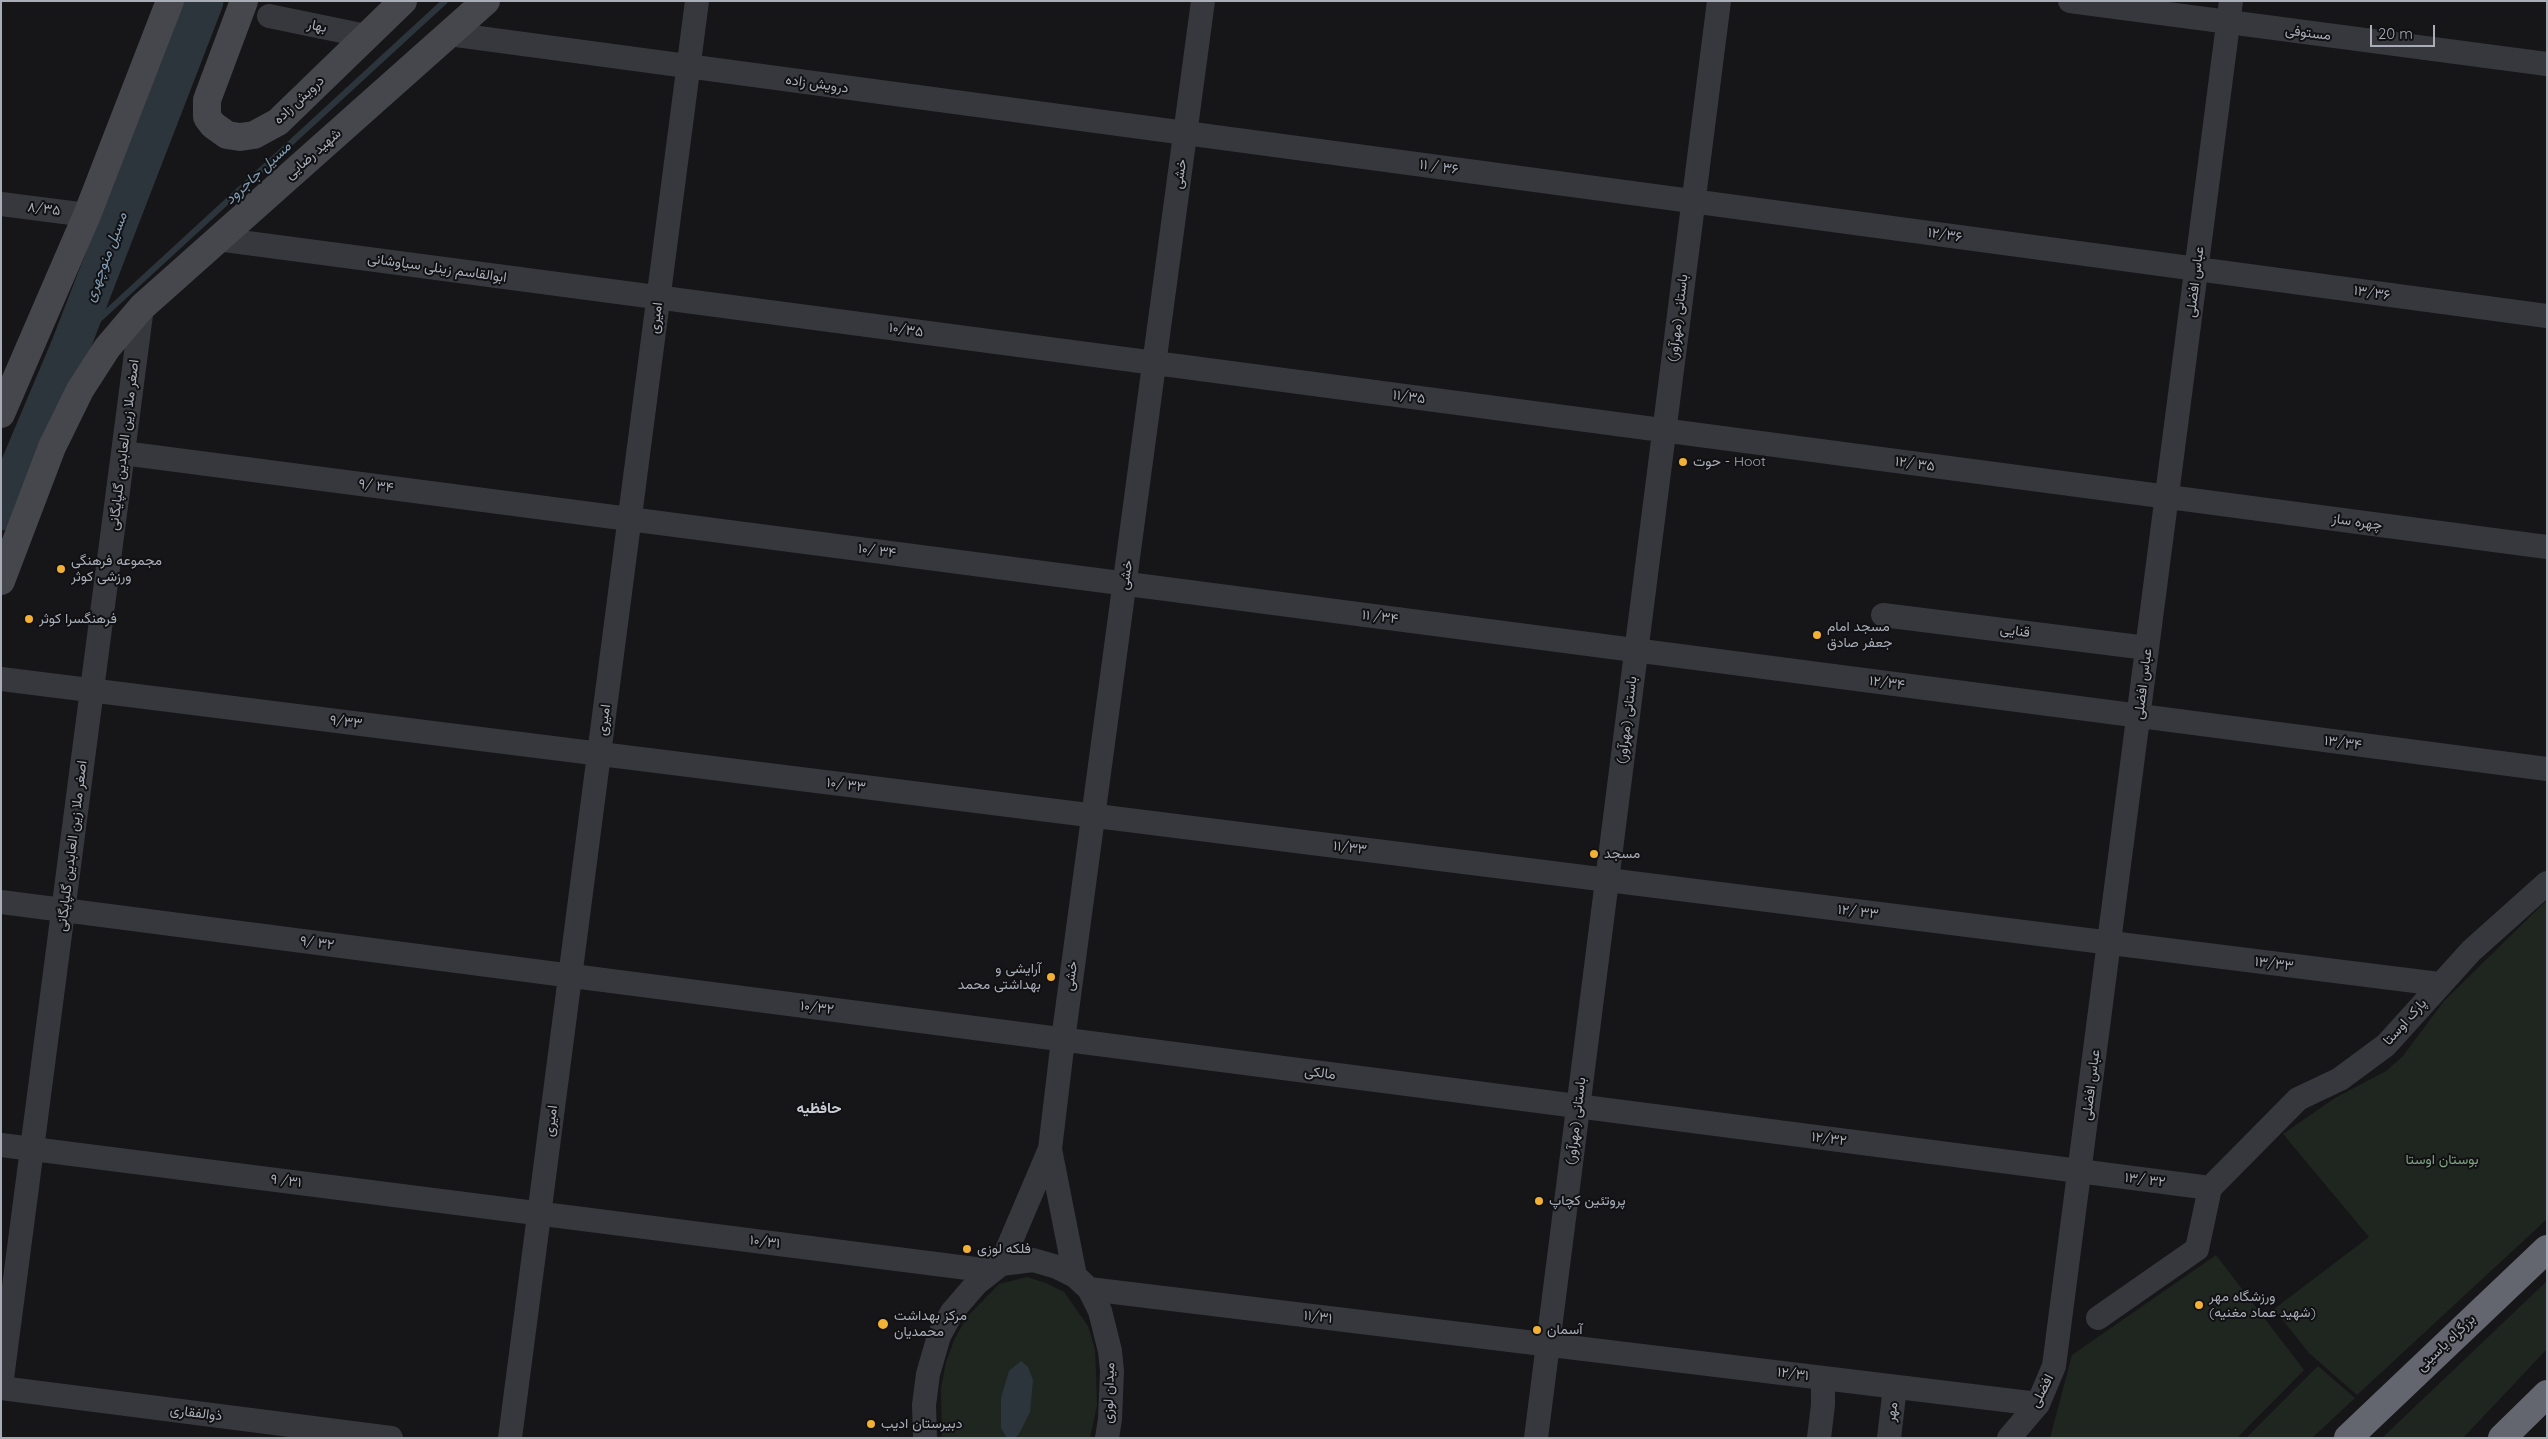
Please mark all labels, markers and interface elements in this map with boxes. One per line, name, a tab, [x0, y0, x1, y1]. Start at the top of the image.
scale bar	[2373, 15, 2438, 47]
street label: بهار	[306, 16, 328, 36]
street label: مستوفی	[2284, 22, 2332, 44]
text: 20 m	[2378, 24, 2413, 43]
street label: درویش زاده	[784, 71, 850, 97]
street label: درویش زاده	[270, 72, 328, 128]
street label: شهید رضایی	[282, 125, 344, 183]
water label: مسیل جاجرود	[221, 138, 295, 208]
street label: ۱۱ / ۳۶	[1418, 156, 1460, 178]
street label: خشی	[1170, 158, 1190, 190]
street label: ۸/۳۵	[27, 199, 61, 219]
water label: مسیل منوچهری	[81, 210, 131, 304]
street label: ۱۲/۳۶	[1927, 224, 1963, 246]
street label: عباس افضلی	[2182, 246, 2208, 318]
street label: ابوالقاسم زینلی سیاوشانی	[366, 250, 508, 286]
street label: باستانی (مهرآور)	[1664, 273, 1692, 363]
street label: ۱۳/۳۶	[2353, 282, 2391, 304]
street label: امیری	[646, 301, 666, 335]
street label: ۱۰/۳۵	[888, 319, 924, 341]
street label: اصغر ملا زین العابدین گلپایگانی	[105, 358, 143, 532]
street label: ۱۱/۳۵	[1392, 386, 1426, 408]
street label: ۱۲/ ۳۵	[1894, 453, 1936, 475]
place label: حوت - Hoot	[1693, 454, 1766, 470]
marker: حوت - Hoot	[1677, 456, 1689, 468]
street label: ۹/ ۳۴	[358, 476, 394, 496]
street label: چهره ساز	[2331, 510, 2383, 534]
street label: ۱۰/ ۳۴	[857, 540, 897, 562]
place label: مجموعه فرهنگی ورزشی کوثر	[71, 553, 162, 586]
street label: خشی	[1116, 559, 1136, 591]
marker: مجموعه فرهنگی ورزشی کوثر	[55, 563, 67, 575]
street label: ۱۱ /۳۴	[1361, 606, 1399, 628]
place label: فرهنگسرا کوثر	[39, 611, 117, 627]
marker: فرهنگسرا کوثر	[23, 613, 35, 625]
place label: مسجد امام جعفر صادق	[1827, 619, 1892, 652]
street label: قنایی	[1999, 621, 2031, 641]
marker: مسجد امام جعفر صادق	[1811, 629, 1823, 641]
street label: عباس افضلی	[2130, 648, 2156, 720]
street label: ۱۲/۳۴	[1868, 672, 1906, 694]
street label: باستانی (مهرآور)	[1613, 675, 1641, 765]
street label: امیری	[594, 703, 614, 737]
street label: ۹/۳۳	[329, 712, 363, 732]
street label: ۱۳/۳۴	[2323, 732, 2363, 754]
street label: اصغر ملا زین العابدین گلپایگانی	[53, 759, 91, 933]
street label: ۱۰/ ۳۳	[825, 774, 867, 796]
street label: ۱۱/۳۳	[1332, 838, 1368, 858]
place label: مسجد	[1604, 846, 1640, 862]
marker: مسجد	[1588, 848, 1600, 860]
street label: ۱۲/ ۳۳	[1837, 901, 1879, 923]
street label: ۹/ ۳۲	[299, 933, 335, 953]
street label: ۱۳/۳۳	[2254, 953, 2294, 975]
street label: خشی	[1061, 960, 1081, 992]
place label: آرایشی و بهداشتی محمد	[958, 961, 1041, 994]
marker: آرایشی و بهداشتی محمد	[1045, 971, 1057, 983]
street label: پارک اوستا	[2380, 995, 2430, 1049]
street label: ۱۰/۳۲	[799, 998, 835, 1018]
street label: عباس افضلی	[2078, 1049, 2104, 1121]
street label: مالکی	[1303, 1063, 1337, 1083]
street label: باستانی (مهرآور)	[1562, 1076, 1590, 1166]
district label: حافظیه	[797, 1099, 841, 1117]
street label: امیری	[541, 1104, 561, 1138]
street label: ۱۲/۳۲	[1810, 1129, 1848, 1149]
park label: بوستان اوستا	[2405, 1152, 2479, 1168]
street label: ۱۳/ ۳۲	[2124, 1169, 2166, 1191]
street label: ۹ /۳۱	[270, 1171, 302, 1191]
place label: پروتئین کچاپ	[1549, 1193, 1626, 1209]
marker: پروتئین کچاپ	[1533, 1195, 1545, 1207]
street label: ۱۰/۳۱	[749, 1232, 781, 1252]
place label: فلکه لوزی	[977, 1241, 1031, 1257]
marker: فلکه لوزی	[961, 1243, 973, 1255]
place label: ورزشگاه مهر (شهید عماد مغنیه)	[2209, 1289, 2316, 1321]
marker: ورزشگاه مهر (شهید عماد مغنیه)	[2193, 1299, 2205, 1311]
street label: ۱۱/۳۱	[1303, 1307, 1333, 1327]
place label: مرکز بهداشت محمدیان	[894, 1308, 967, 1340]
street label: بزرگراه یاسینی	[2413, 1311, 2479, 1375]
marker: مرکز بهداشت محمدیان	[876, 1317, 890, 1331]
place label: آسمان	[1547, 1322, 1582, 1338]
marker: آسمان	[1531, 1324, 1543, 1336]
street label: میدان لوزی	[1100, 1362, 1118, 1424]
street label: ۱۲/۳۱	[1776, 1364, 1810, 1384]
street label: افضلی	[2027, 1371, 2057, 1411]
street label: ذوالفقاری	[169, 1401, 223, 1425]
street label: مهر	[1882, 1401, 1902, 1423]
place label: دبیرستان ادیب	[881, 1416, 962, 1432]
marker: دبیرستان ادیب	[865, 1418, 877, 1430]

